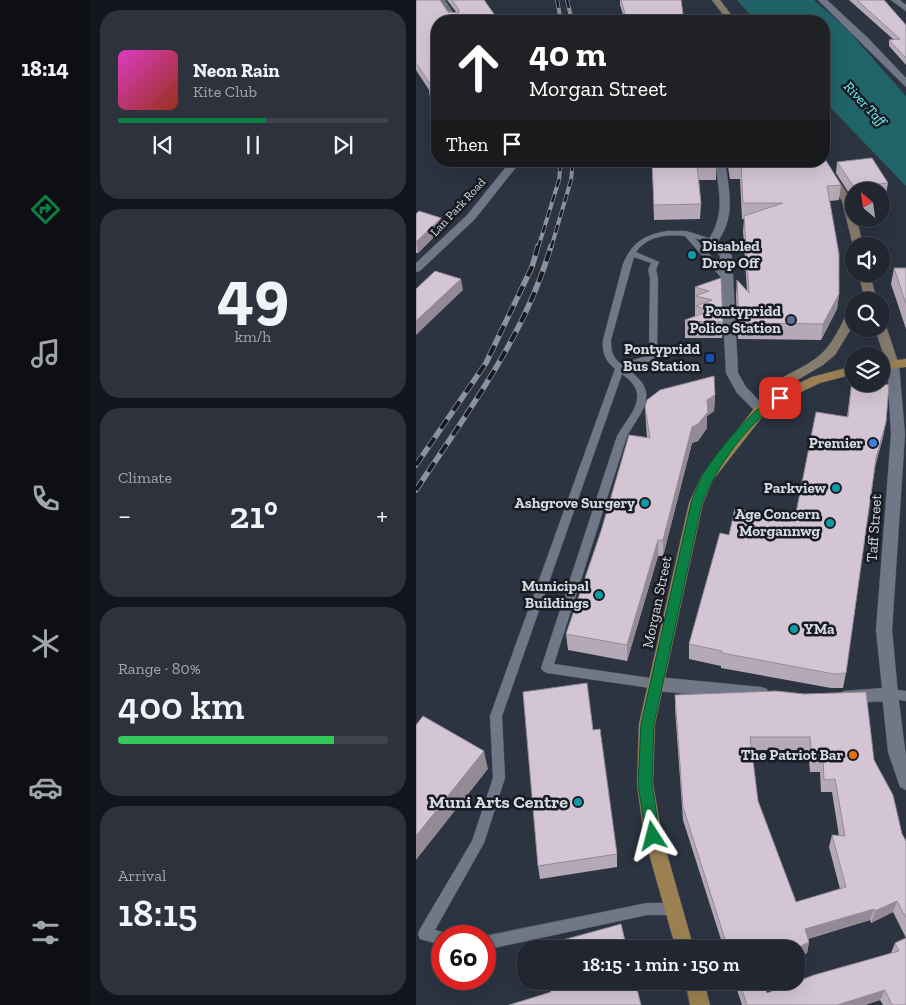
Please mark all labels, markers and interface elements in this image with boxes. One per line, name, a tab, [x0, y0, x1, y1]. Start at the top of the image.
text: 40 m	[529, 33, 606, 75]
icon: ahead	[446, 35, 511, 100]
text: 18:14	[21, 55, 69, 82]
text: Neon Rain	[193, 59, 280, 82]
text: Morgan Street	[529, 75, 667, 102]
water label: River Taff	[840, 78, 891, 131]
text: Kite Club	[193, 82, 257, 101]
icon: arrive	[498, 130, 526, 158]
icon: previous	[149, 131, 177, 159]
icon: pause	[239, 131, 267, 159]
icon: next	[329, 131, 357, 159]
text: Then	[446, 133, 488, 156]
street label: Lan Park Road	[428, 175, 489, 239]
north arrow	[845, 182, 890, 228]
map controls	[845, 182, 890, 392]
icon: directions	[28, 192, 63, 227]
place label: Disabled Drop Off	[702, 237, 760, 272]
button: sound	[845, 237, 890, 282]
marker: Disabled Drop Off	[686, 249, 698, 261]
text: 49	[217, 255, 289, 333]
button: search	[845, 292, 890, 337]
place label: Pontypridd Police Station	[689, 302, 781, 337]
marker: Pontypridd Police Station	[785, 314, 797, 326]
text: km/h	[235, 327, 271, 346]
icon: music	[28, 336, 63, 371]
place label: Pontypridd Bus Station	[623, 340, 700, 375]
button: layers	[845, 347, 890, 392]
marker: Pontypridd Bus Station	[704, 352, 716, 364]
pin	[759, 377, 801, 419]
icon: arrive	[766, 384, 794, 412]
place label: Premier	[809, 434, 863, 452]
marker: Premier	[867, 437, 879, 449]
text: Climate	[118, 468, 172, 487]
place label: Parkview	[764, 479, 827, 497]
icon: phone	[28, 481, 63, 516]
marker: Parkview	[830, 482, 842, 494]
text: 21°	[229, 492, 278, 538]
street label: Taff Street	[863, 493, 885, 563]
place label: Ashgrove Surgery	[515, 494, 635, 512]
marker: Ashgrove Surgery	[639, 497, 651, 509]
text: −	[118, 499, 131, 532]
text: +	[376, 499, 388, 532]
place label: Age Concern Morgannwg	[735, 505, 820, 540]
marker: Age Concern Morgannwg	[824, 517, 836, 529]
street label: Morgan Street	[638, 554, 676, 650]
place label: Municipal Buildings	[522, 577, 589, 612]
marker: Municipal Buildings	[593, 589, 605, 601]
place label: YMa	[804, 620, 835, 638]
marker: YMa	[788, 623, 800, 635]
icon: climate	[28, 626, 63, 661]
text: Range · 80%	[118, 659, 201, 678]
text: 400 km	[118, 683, 244, 729]
place label: The Patriot Bar	[741, 746, 843, 764]
marker: The Patriot Bar	[847, 749, 859, 761]
icon: car	[28, 770, 63, 805]
place label: Muni Arts Centre	[429, 791, 568, 813]
marker: Muni Arts Centre	[572, 796, 584, 808]
position arrow	[626, 809, 678, 861]
text: Arrival	[118, 866, 166, 885]
text: 18:15	[118, 890, 197, 936]
icon: filters	[28, 915, 63, 950]
speed limit sign: 60	[431, 925, 496, 990]
text: 18:15 · 1 min · 150 m	[583, 953, 739, 976]

